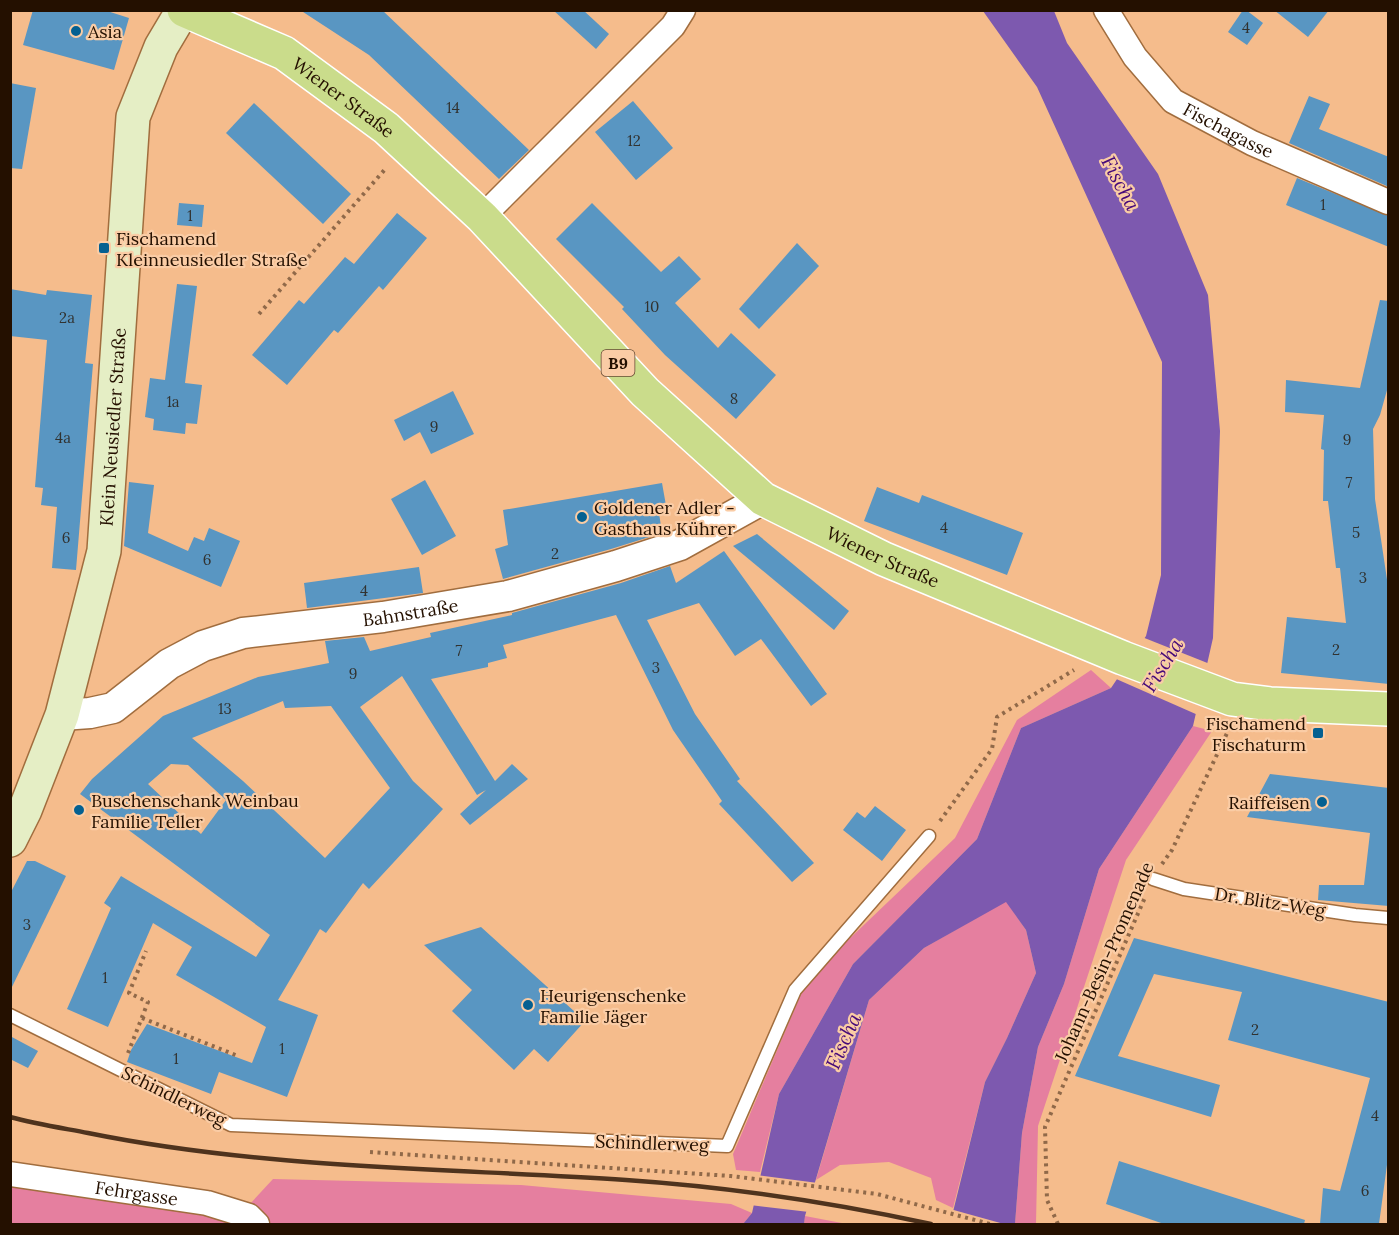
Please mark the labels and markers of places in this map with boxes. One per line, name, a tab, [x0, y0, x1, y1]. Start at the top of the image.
place label: Asia	[87, 20, 122, 43]
marker: Asia	[69, 24, 83, 38]
place label: Fischamend Kleinneusiedler Straße	[116, 227, 308, 271]
marker: Fischamend Kleinneusiedler Straße	[97, 241, 111, 255]
place label: Goldener Adler - Gasthaus Kührer	[594, 496, 735, 540]
marker: Goldener Adler - Gasthaus Kührer	[575, 510, 589, 524]
place label: Fischamend Fischaturm	[1206, 712, 1306, 756]
marker: Fischamend Fischaturm	[1311, 726, 1325, 740]
place label: Buschenschank Weinbau Familie Teller	[91, 789, 299, 833]
place label: Raiffeisen	[1228, 791, 1310, 814]
marker: Raiffeisen	[1315, 795, 1329, 809]
marker: Buschenschank Weinbau Familie Teller	[72, 803, 86, 817]
place label: Heurigenschenke Familie Jäger	[540, 984, 686, 1028]
marker: Heurigenschenke Familie Jäger	[521, 998, 535, 1012]

